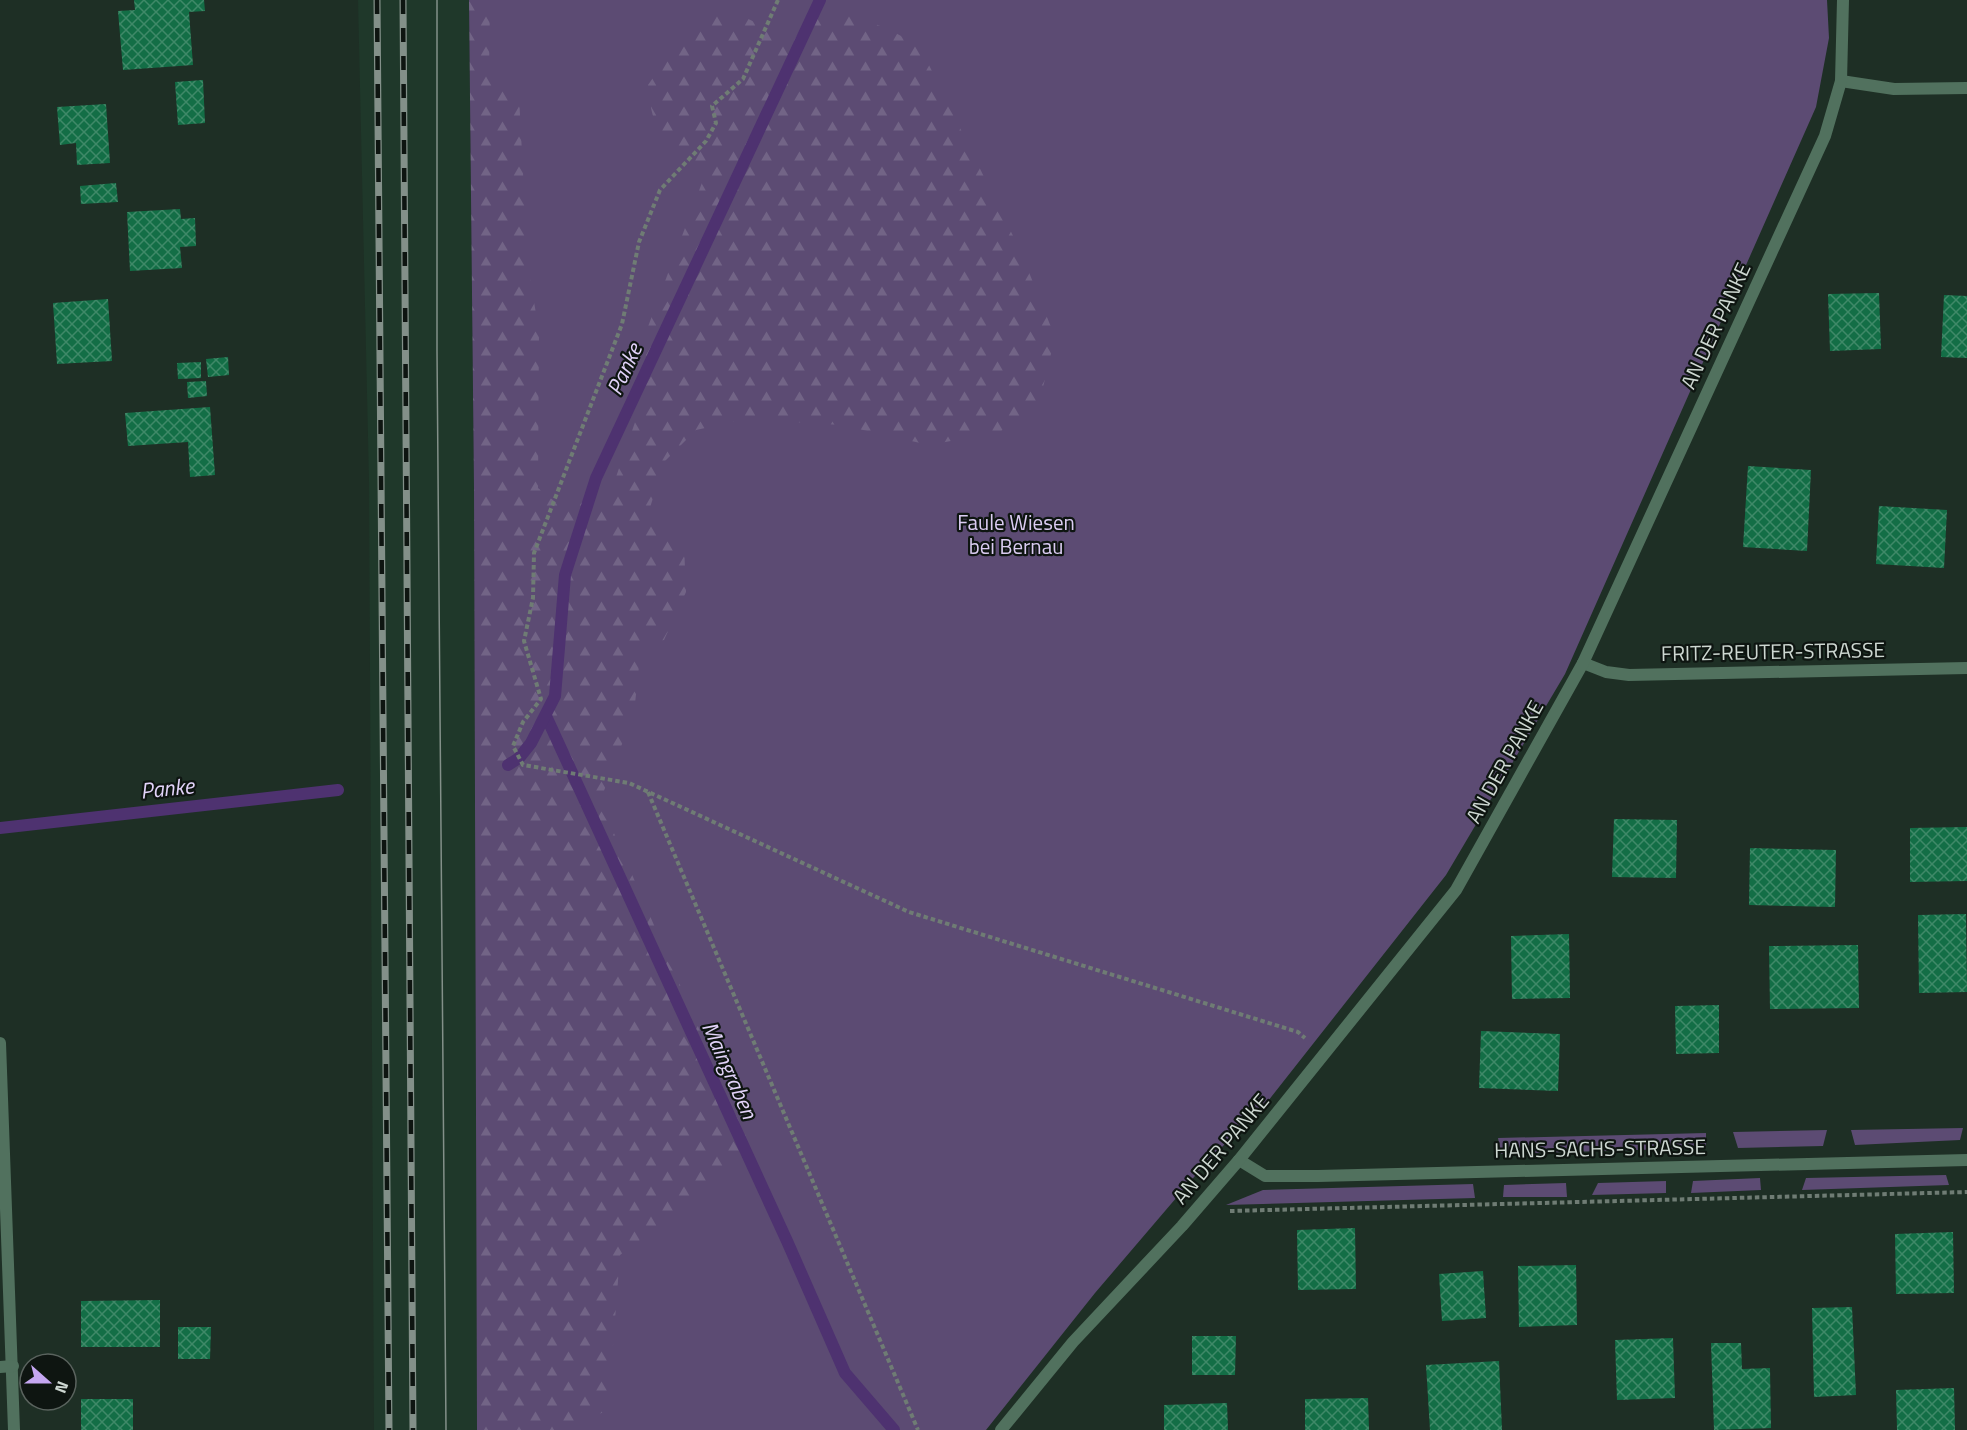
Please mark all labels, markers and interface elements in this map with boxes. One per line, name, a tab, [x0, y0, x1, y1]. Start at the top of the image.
street label: AN DER PANKE	[1672, 257, 1758, 394]
water label: Panke	[597, 336, 652, 400]
park label: Faule Wiesen bei Bernau	[957, 506, 1075, 562]
street label: FRITZ-REUTER-STRASSE	[1661, 633, 1885, 669]
street label: AN DER PANKE	[1457, 694, 1551, 829]
water label: Panke	[139, 768, 197, 808]
water label: Maingraben	[693, 1016, 767, 1125]
street label: AN DER PANKE	[1164, 1086, 1276, 1211]
street label: HANS-SACHS-STRASSE	[1494, 1130, 1706, 1166]
north arrow	[18, 1352, 78, 1412]
text: N	[49, 1378, 75, 1397]

